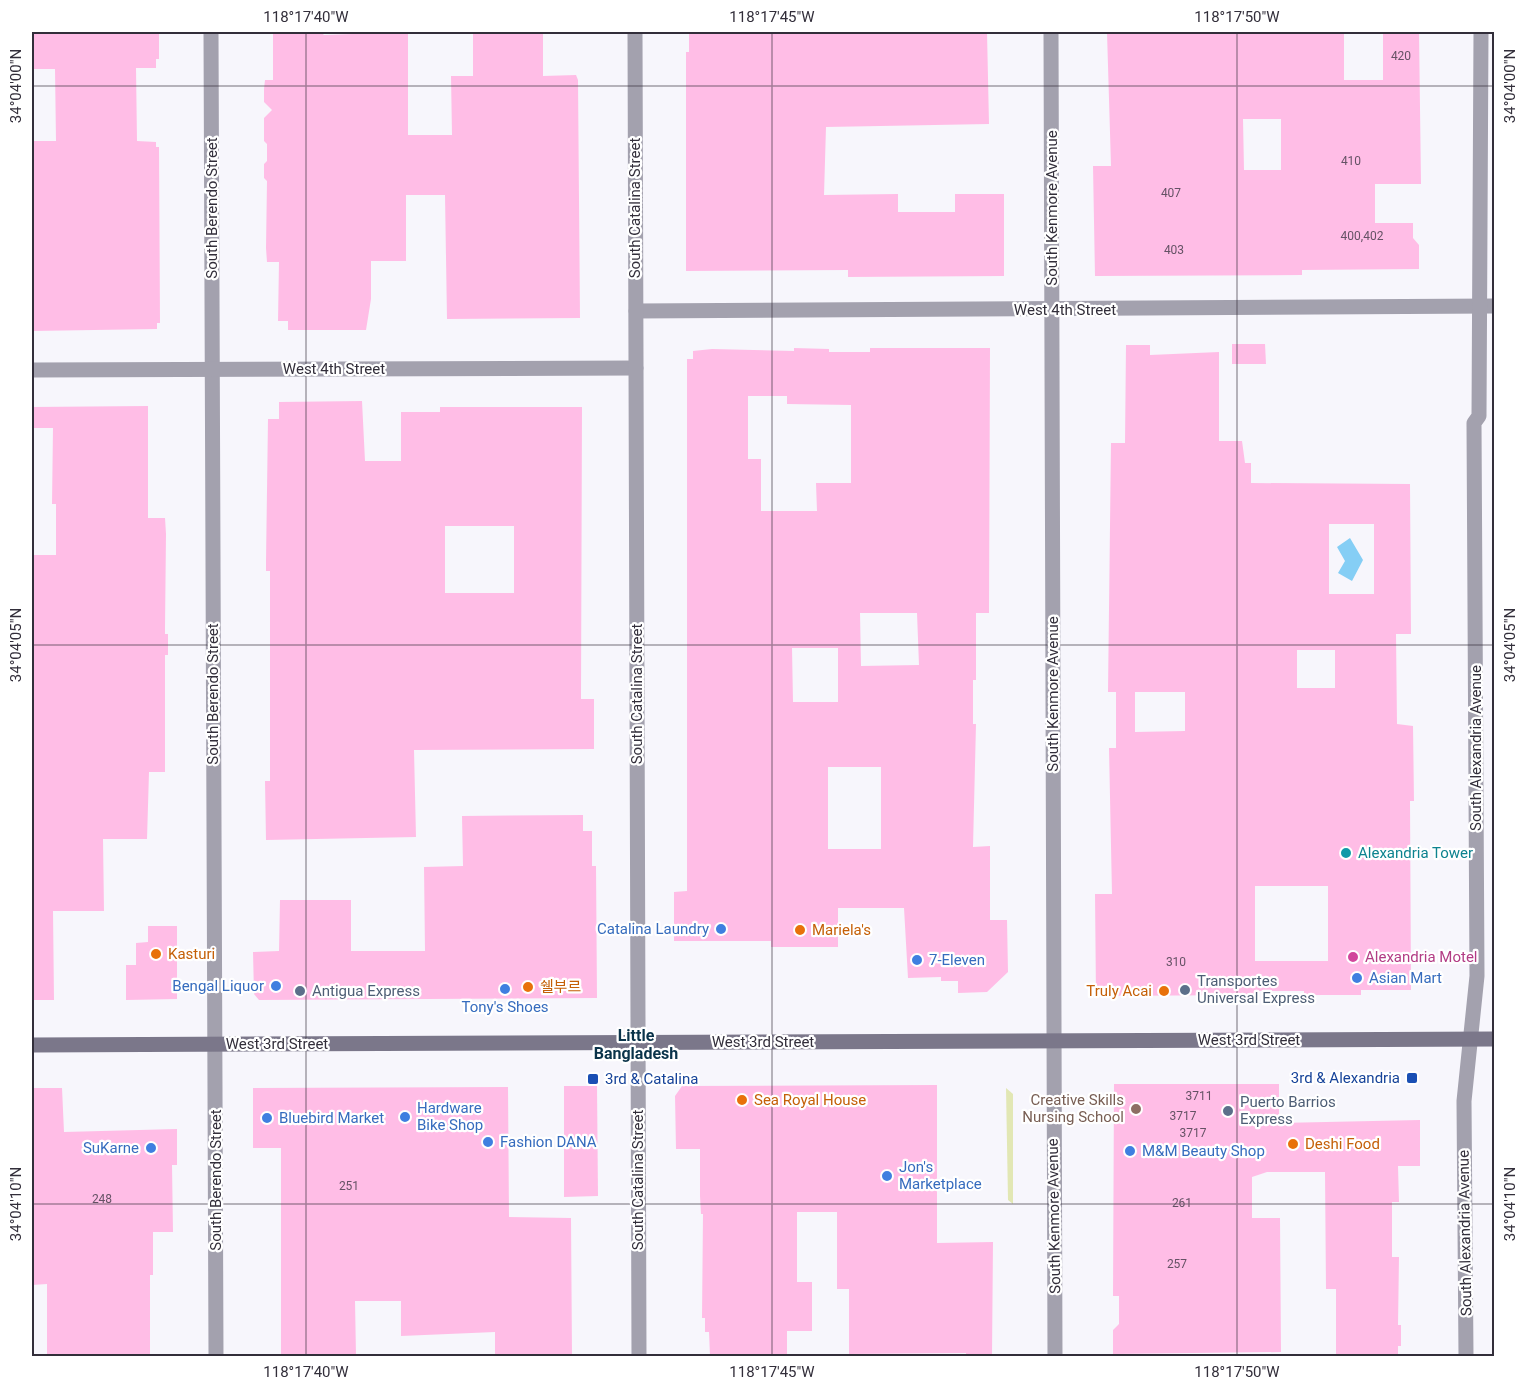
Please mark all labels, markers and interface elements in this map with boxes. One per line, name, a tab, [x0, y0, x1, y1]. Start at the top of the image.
text: 118°17'40"W	[263, 8, 349, 26]
text: 118°17'45"W	[729, 8, 815, 26]
text: 118°17'50"W	[1194, 8, 1280, 26]
text: 34°04'00"N	[7, 49, 25, 123]
house number: 420	[1391, 49, 1411, 63]
text: 34°04'00"N	[1501, 49, 1519, 123]
street label: South Kenmore Avenue	[1043, 130, 1061, 286]
street label: South Berendo Street	[203, 137, 221, 279]
street label: South Catalina Street	[626, 138, 644, 278]
house number: 410	[1341, 154, 1361, 168]
house number: 407	[1161, 186, 1181, 200]
house number: 400,402	[1341, 229, 1384, 243]
house number: 403	[1164, 243, 1184, 257]
street label: West 4th Street	[1014, 301, 1116, 319]
street label: West 4th Street	[283, 360, 385, 378]
text: 34°04'05"N	[7, 608, 25, 682]
text: 34°04'05"N	[1501, 608, 1519, 682]
street label: South Kenmore Avenue	[1044, 616, 1062, 772]
street label: South Berendo Street	[204, 623, 222, 765]
street label: South Catalina Street	[628, 624, 646, 764]
street label: South Alexandria Avenue	[1467, 665, 1485, 831]
place label: Alexandria Tower	[1358, 844, 1473, 862]
marker: Alexandria Tower	[1339, 846, 1353, 860]
place label: Catalina Laundry	[597, 920, 709, 938]
place label: Mariela's	[812, 921, 871, 939]
marker: Catalina Laundry	[714, 922, 728, 936]
marker: Mariela's	[793, 923, 807, 937]
place label: Kasturi	[168, 945, 215, 963]
marker: Kasturi	[149, 947, 163, 961]
place label: Alexandria Motel	[1365, 948, 1478, 966]
marker: Alexandria Motel	[1346, 950, 1360, 964]
place label: 7-Eleven	[929, 951, 985, 969]
marker: 7-Eleven	[910, 953, 924, 967]
house number: 310	[1166, 955, 1186, 969]
place label: Asian Mart	[1369, 969, 1442, 987]
marker: Asian Mart	[1350, 971, 1364, 985]
place label: Transportes Universal Express	[1197, 972, 1315, 1007]
place label: Bengal Liquor	[172, 977, 264, 995]
place label: 쉘부르	[540, 978, 582, 996]
marker: Bengal Liquor	[269, 979, 283, 993]
marker: 쉘부르	[521, 980, 535, 994]
place label: Antigua Express	[312, 982, 420, 1000]
marker: Tony's Shoes	[498, 982, 512, 996]
place label: Truly Acai	[1086, 982, 1152, 1000]
marker: Transportes Universal Express	[1178, 983, 1192, 997]
marker: Antigua Express	[293, 984, 307, 998]
marker: Truly Acai	[1157, 984, 1171, 998]
place label: Tony's Shoes	[461, 998, 549, 1016]
district label: Little Bangladesh	[594, 1026, 678, 1063]
street label: West 3rd Street	[1198, 1031, 1300, 1049]
street label: West 3rd Street	[712, 1033, 814, 1051]
street label: West 3rd Street	[226, 1035, 328, 1053]
place label: 3rd & Alexandria	[1291, 1069, 1400, 1087]
place label: 3rd & Catalina	[605, 1070, 698, 1088]
marker: 3rd & Alexandria	[1405, 1071, 1419, 1085]
marker: 3rd & Catalina	[586, 1072, 600, 1086]
house number: 3711	[1186, 1089, 1212, 1103]
place label: Sea Royal House	[754, 1091, 866, 1109]
place label: Creative Skills Nursing School	[1022, 1091, 1124, 1126]
marker: Sea Royal House	[735, 1093, 749, 1107]
place label: Puerto Barrios Express	[1240, 1093, 1336, 1128]
place label: Hardware Bike Shop	[417, 1099, 483, 1134]
marker: Creative Skills Nursing School	[1129, 1102, 1143, 1116]
marker: Puerto Barrios Express	[1221, 1104, 1235, 1118]
street label: South Berendo Street	[207, 1109, 225, 1251]
place label: Bluebird Market	[279, 1109, 384, 1127]
house number: 3717	[1170, 1109, 1197, 1123]
marker: Hardware Bike Shop	[398, 1110, 412, 1124]
street label: South Catalina Street	[629, 1110, 647, 1250]
marker: Bluebird Market	[260, 1111, 274, 1125]
house number: 3717	[1180, 1126, 1207, 1140]
place label: Fashion DANA	[500, 1133, 597, 1151]
marker: Fashion DANA	[481, 1135, 495, 1149]
place label: Deshi Food	[1305, 1135, 1380, 1153]
marker: Deshi Food	[1286, 1137, 1300, 1151]
street label: South Kenmore Avenue	[1044, 1138, 1064, 1294]
place label: SuKarne	[83, 1139, 139, 1157]
marker: SuKarne	[144, 1141, 158, 1155]
place label: M&M Beauty Shop	[1142, 1142, 1265, 1160]
marker: M&M Beauty Shop	[1123, 1144, 1137, 1158]
street label: South Alexandria Avenue	[1455, 1150, 1475, 1316]
place label: Jon's Marketplace	[899, 1158, 982, 1193]
text: 34°04'10"N	[7, 1167, 25, 1241]
text: 34°04'10"N	[1501, 1167, 1519, 1241]
marker: Jon's Marketplace	[880, 1169, 894, 1183]
house number: 251	[339, 1179, 359, 1193]
house number: 248	[92, 1192, 112, 1206]
house number: 261	[1172, 1196, 1192, 1210]
house number: 257	[1167, 1257, 1187, 1271]
text: 118°17'40"W	[263, 1363, 349, 1381]
text: 118°17'45"W	[729, 1363, 815, 1381]
text: 118°17'50"W	[1194, 1363, 1280, 1381]

